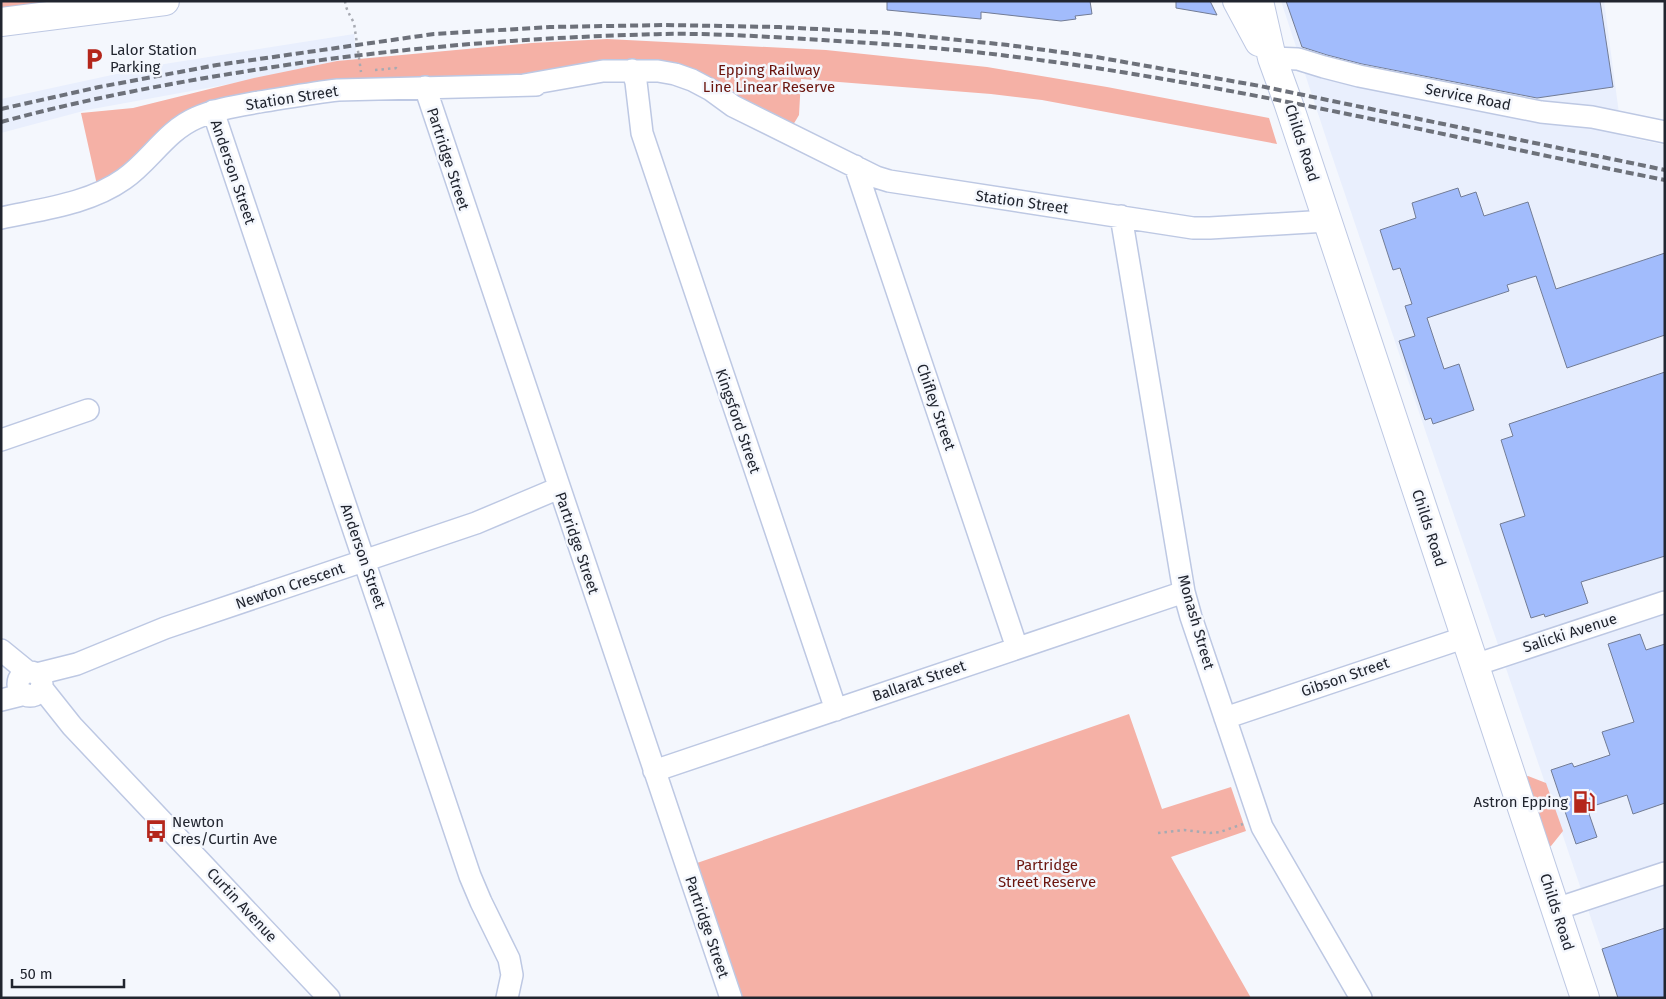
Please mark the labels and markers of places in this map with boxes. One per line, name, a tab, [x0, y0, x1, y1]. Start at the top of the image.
place label: Lalor Station Parking	[110, 41, 197, 76]
parking icon: Lalor Station Parking	[81, 46, 107, 72]
fuel station icon: Astron Epping	[1571, 789, 1597, 815]
place label: Astron Epping	[1474, 793, 1568, 811]
place label: Newton Cres/Curtin Ave	[172, 813, 277, 848]
bus stop icon: Newton Cres/Curtin Ave	[143, 818, 169, 844]

